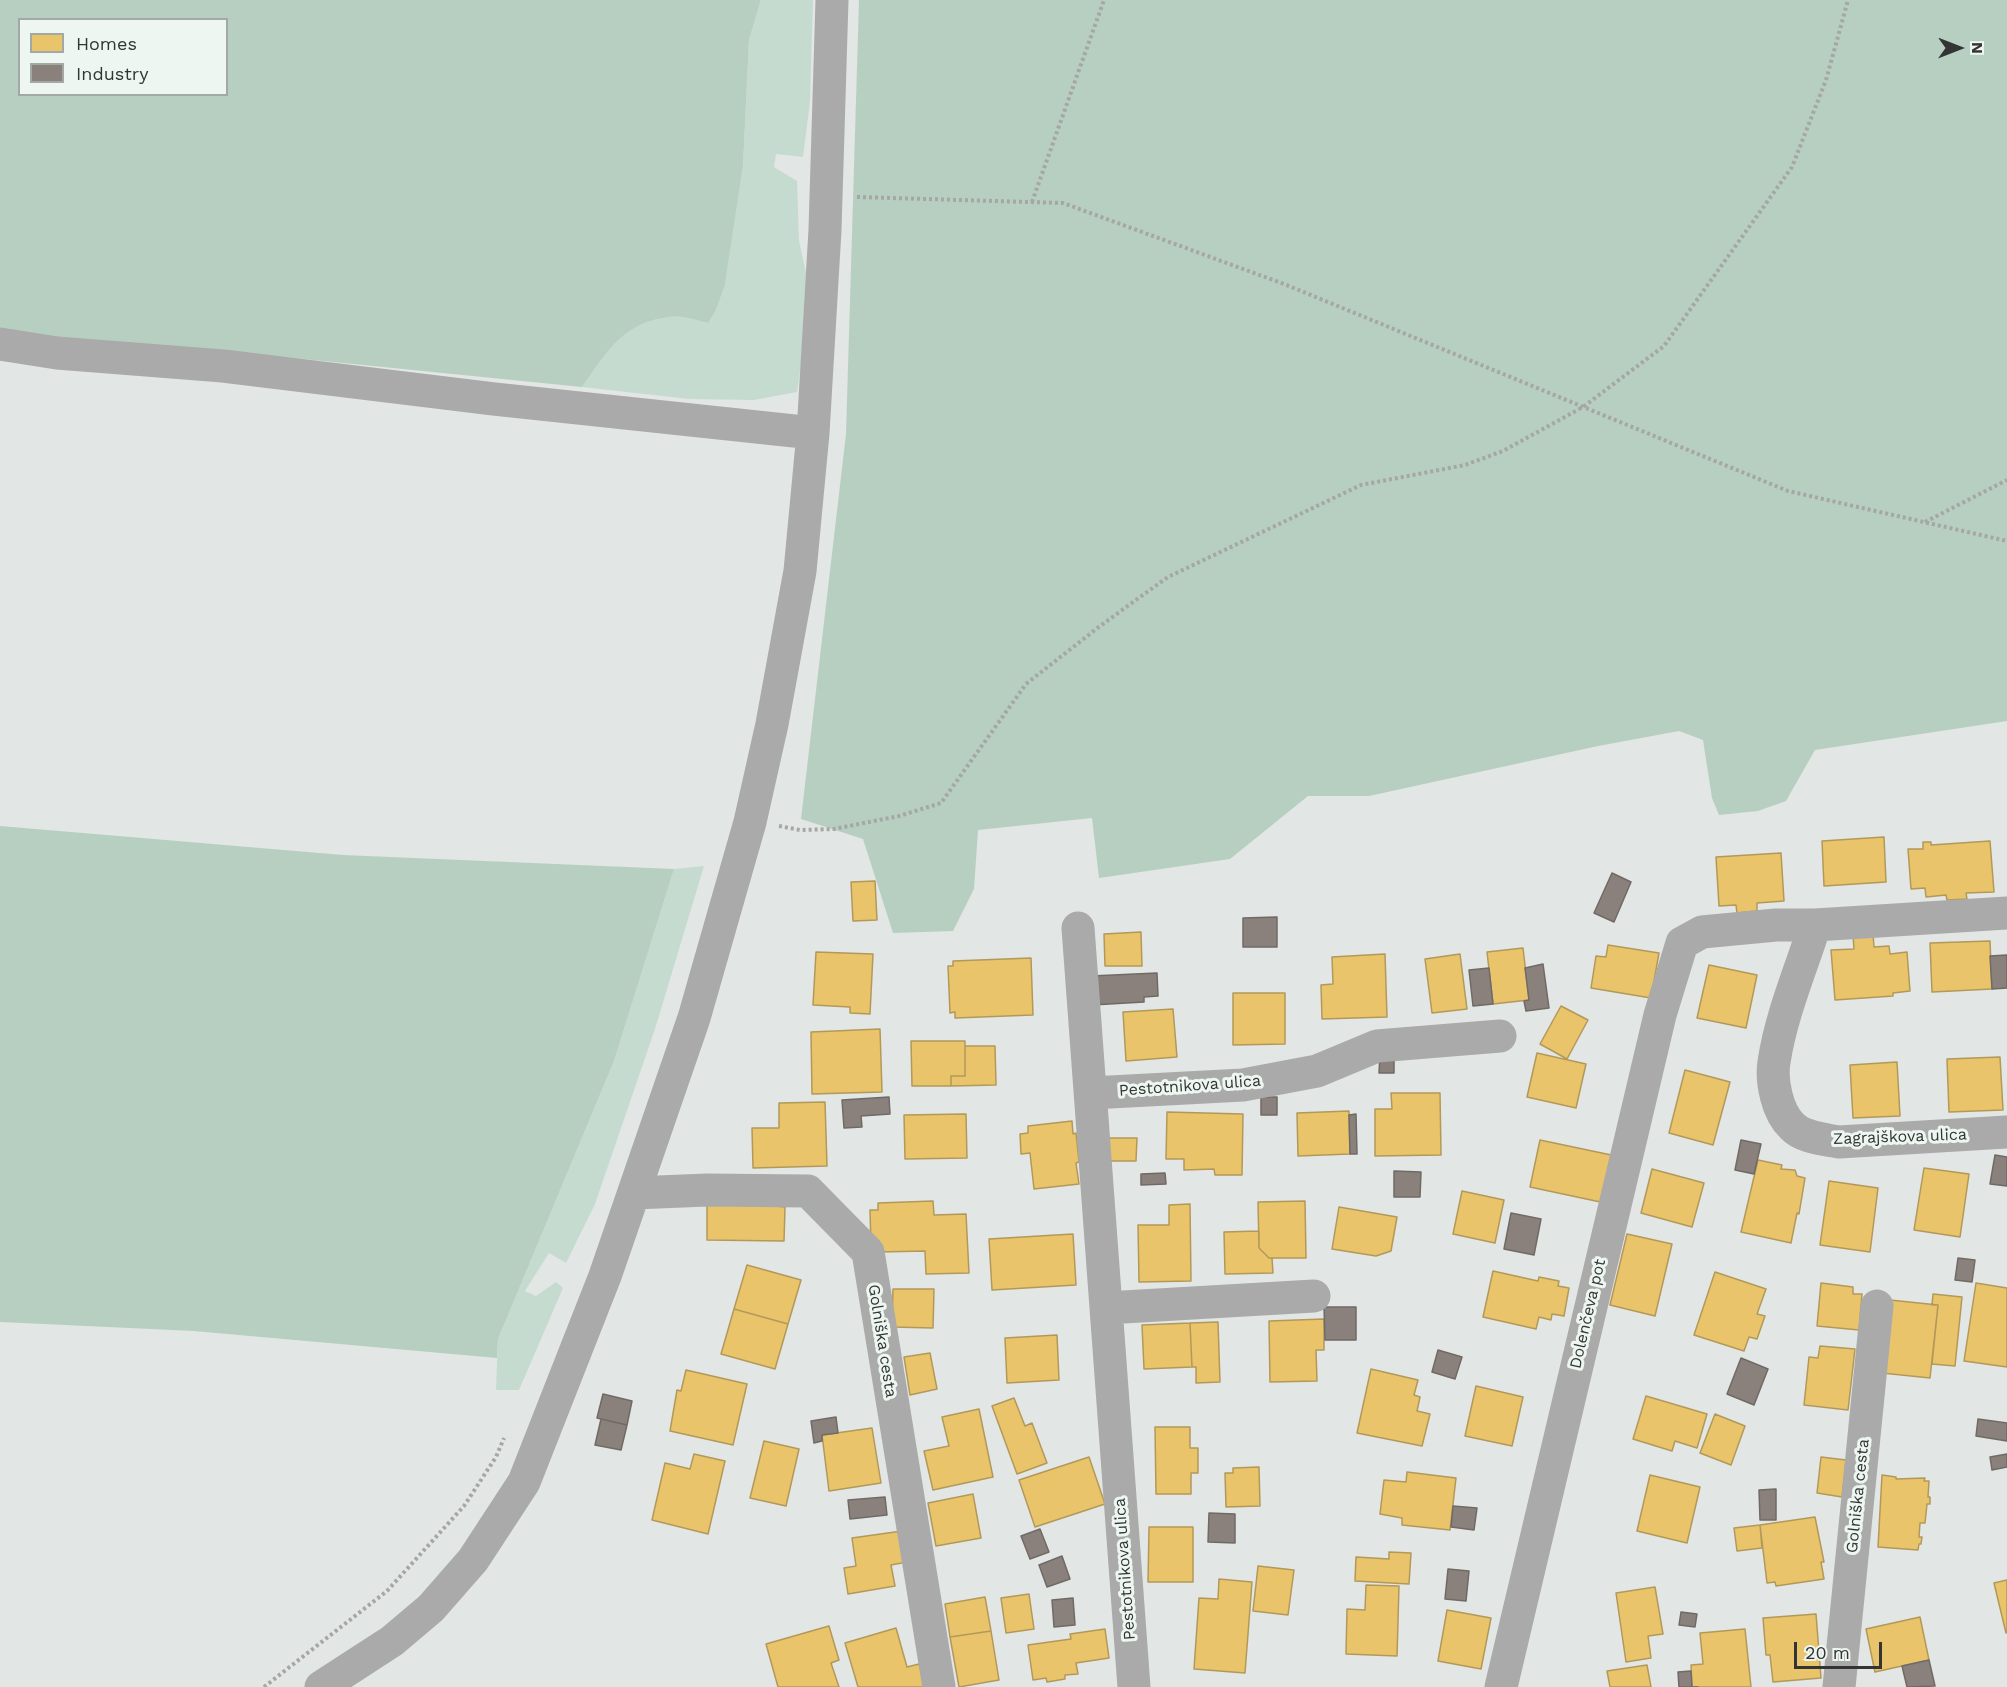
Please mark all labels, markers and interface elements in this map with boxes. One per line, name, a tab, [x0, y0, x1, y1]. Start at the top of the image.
legend	[18, 18, 228, 96]
north arrow	[1929, 18, 1989, 78]
text: Homes	[76, 33, 137, 54]
text: N	[1968, 42, 1987, 54]
text: Industry	[76, 63, 148, 84]
street label: Pestotnikova ulica	[1118, 1071, 1262, 1101]
street label: Zagrajškova ulica	[1833, 1125, 1967, 1149]
street label: Dolenčeva pot	[1566, 1257, 1610, 1371]
street label: Golniška cesta	[864, 1283, 900, 1399]
street label: Golniška cesta	[1842, 1438, 1874, 1554]
street label: Pestotnikova ulica	[1110, 1497, 1140, 1641]
scale bar	[1797, 1630, 1886, 1668]
text: 20 m	[1805, 1642, 1850, 1663]

